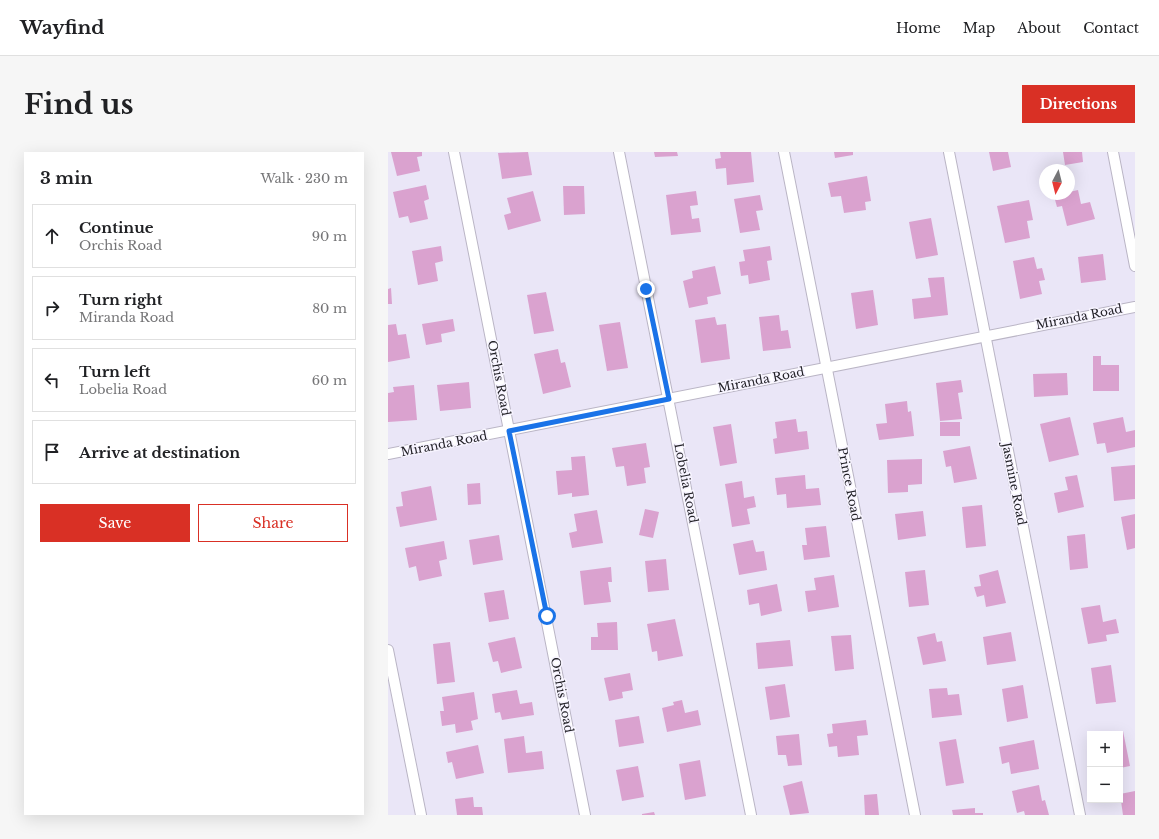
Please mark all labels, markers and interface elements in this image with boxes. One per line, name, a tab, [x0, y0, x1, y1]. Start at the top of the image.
text: Wayfind	[20, 16, 105, 39]
text: Home	[896, 19, 941, 37]
text: Map	[963, 19, 995, 37]
text: About	[1017, 19, 1061, 37]
text: Contact	[1083, 19, 1139, 37]
button: Directions	[1022, 85, 1135, 123]
text: Find us	[24, 87, 134, 122]
north arrow	[1039, 164, 1075, 200]
text: 3 min	[40, 168, 93, 189]
text: Walk · 230 m	[260, 170, 348, 187]
text: Continue	[79, 218, 154, 237]
icon: ahead	[41, 225, 63, 247]
text: 90 m	[312, 228, 347, 245]
text: Orchis Road	[79, 237, 162, 254]
route end	[637, 280, 655, 298]
text: Turn right	[79, 290, 162, 309]
icon: right	[41, 297, 63, 319]
text: 80 m	[312, 300, 347, 317]
street label: Miranda Road	[1034, 301, 1123, 332]
text: Miranda Road	[79, 309, 174, 326]
street label: Orchis Road	[485, 339, 514, 417]
text: Turn left	[79, 362, 150, 381]
street label: Miranda Road	[716, 364, 805, 395]
icon: left	[41, 369, 63, 391]
text: 60 m	[312, 372, 347, 389]
text: Lobelia Road	[79, 381, 167, 398]
street label: Miranda Road	[399, 428, 488, 459]
street label: Jasmine Road	[999, 439, 1030, 527]
icon: arrive	[41, 441, 63, 463]
street label: Lobelia Road	[671, 442, 702, 524]
text: Arrive at destination	[79, 443, 240, 462]
street label: Prince Road	[835, 446, 864, 522]
button: Save	[40, 504, 190, 542]
button: Share	[198, 504, 348, 542]
route start	[538, 607, 556, 625]
street label: Orchis Road	[548, 656, 577, 734]
map controls	[1087, 731, 1123, 803]
button: +	[1087, 731, 1123, 767]
button: −	[1087, 767, 1123, 803]

